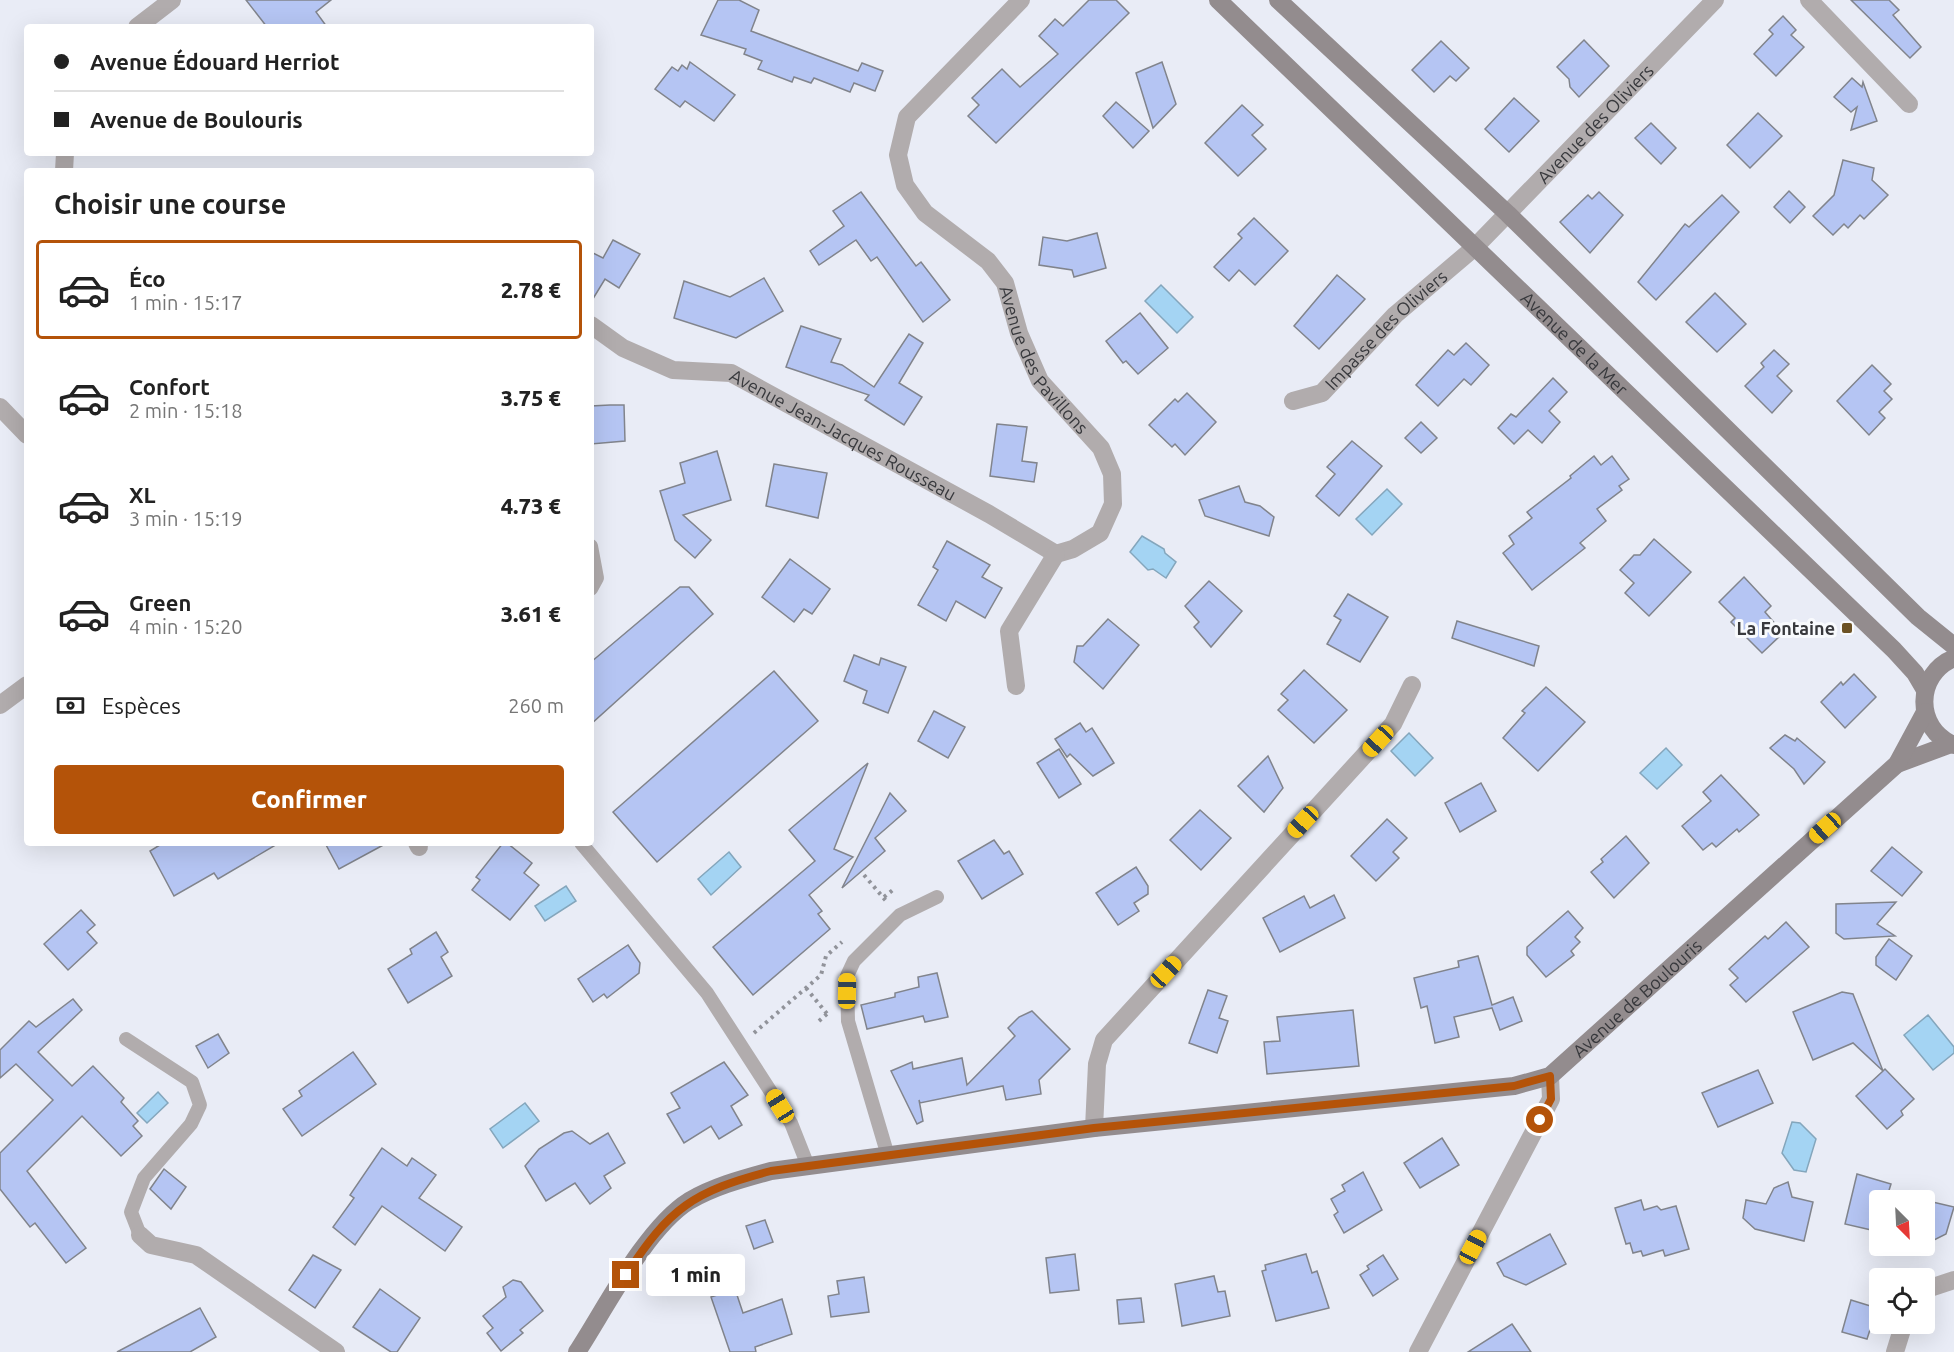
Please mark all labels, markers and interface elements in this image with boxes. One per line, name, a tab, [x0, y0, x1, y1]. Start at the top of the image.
text: Avenue Édouard Herriot	[90, 49, 340, 74]
street label: Avenue des Oliviers	[1533, 60, 1657, 187]
text: Avenue de Boulouris	[90, 107, 303, 132]
text: Choisir une course	[54, 189, 286, 219]
icon: car	[57, 263, 111, 317]
text: Éco	[129, 266, 166, 291]
street label: Impasse des Oliviers	[1321, 266, 1451, 394]
text: 2.78 €	[501, 277, 561, 302]
street label: Avenue des Pavillons	[996, 283, 1093, 438]
street label: Avenue de la Mer	[1517, 287, 1632, 399]
text: 1 min · 15:17	[129, 291, 243, 314]
street label: Avenue Jean-Jacques Rousseau	[727, 365, 960, 504]
icon: car	[57, 371, 111, 425]
text: Confort	[129, 374, 210, 399]
text: 3.75 €	[501, 385, 561, 410]
text: 2 min · 15:18	[129, 399, 243, 422]
icon: car	[57, 479, 111, 533]
text: XL	[129, 482, 156, 507]
text: 4.73 €	[501, 493, 561, 518]
text: 3 min · 15:19	[129, 507, 243, 530]
icon: car	[57, 587, 111, 641]
text: Green	[129, 590, 191, 615]
text: 3.61 €	[501, 601, 561, 626]
text: 4 min · 15:20	[129, 615, 243, 638]
place label: La Fontaine	[1736, 618, 1835, 638]
marker: La Fontaine	[1840, 621, 1854, 635]
icon: cash	[54, 689, 87, 722]
text: Espèces	[102, 693, 181, 718]
text: 260 m	[508, 694, 564, 717]
car	[1359, 722, 1397, 760]
button: Confirmer	[54, 765, 564, 834]
car	[1284, 803, 1322, 841]
car	[1806, 809, 1844, 847]
street label: Avenue de Boulouris	[1568, 935, 1705, 1061]
car	[1147, 953, 1185, 991]
car	[838, 973, 856, 1009]
car	[763, 1086, 797, 1126]
route start	[1526, 1106, 1553, 1133]
north arrow	[1869, 1190, 1935, 1256]
map controls	[1869, 1190, 1935, 1334]
car	[1457, 1227, 1489, 1267]
callout: 1 min	[647, 1254, 746, 1296]
route end	[612, 1261, 639, 1288]
text: 1 min	[670, 1263, 721, 1286]
button: locate	[1869, 1268, 1935, 1334]

